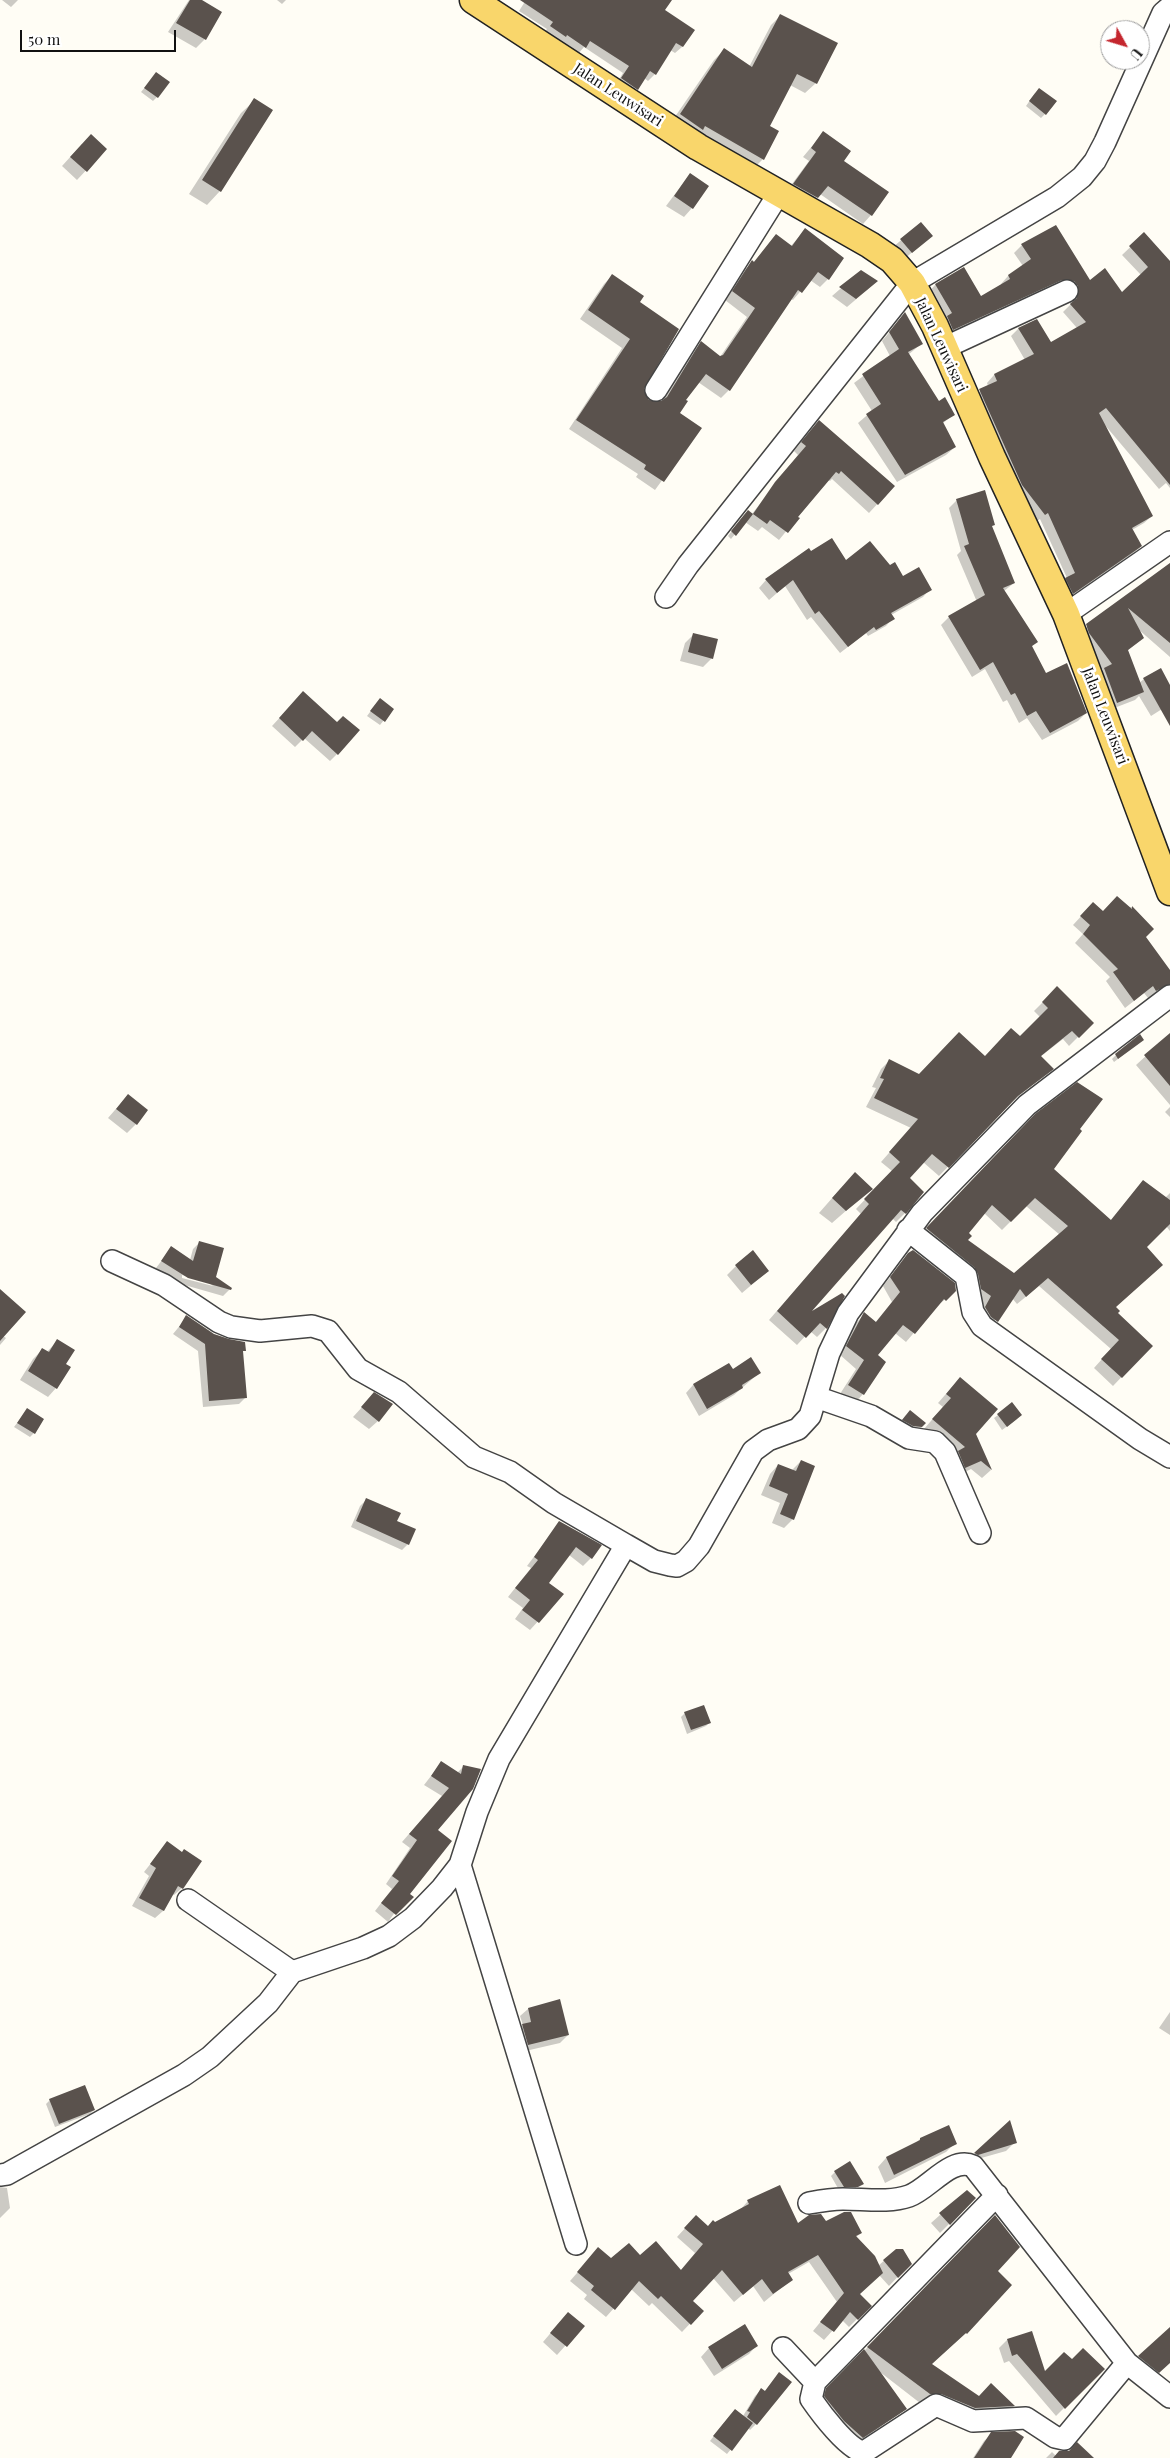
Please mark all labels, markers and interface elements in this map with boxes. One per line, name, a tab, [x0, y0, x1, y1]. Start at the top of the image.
scale bar	[22, 20, 179, 52]
north arrow	[1100, 20, 1150, 70]
text: 50 m	[28, 29, 60, 49]
text: U	[1126, 44, 1147, 64]
street label: Jalan Leuwisari	[570, 59, 666, 131]
street label: Jalan Leuwisari	[911, 295, 971, 395]
street label: Jalan Leuwisari	[1078, 665, 1132, 767]

